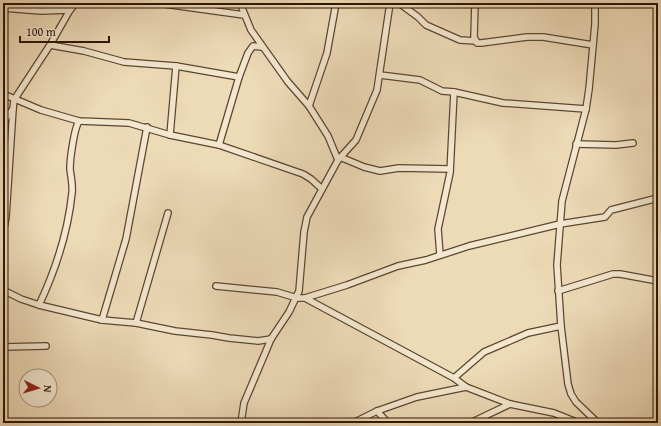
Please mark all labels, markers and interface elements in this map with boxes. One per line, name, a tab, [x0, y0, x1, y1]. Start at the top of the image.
scale bar	[20, 18, 109, 44]
text: 100 m	[26, 23, 56, 40]
north arrow	[18, 368, 58, 408]
text: N	[40, 385, 56, 394]

